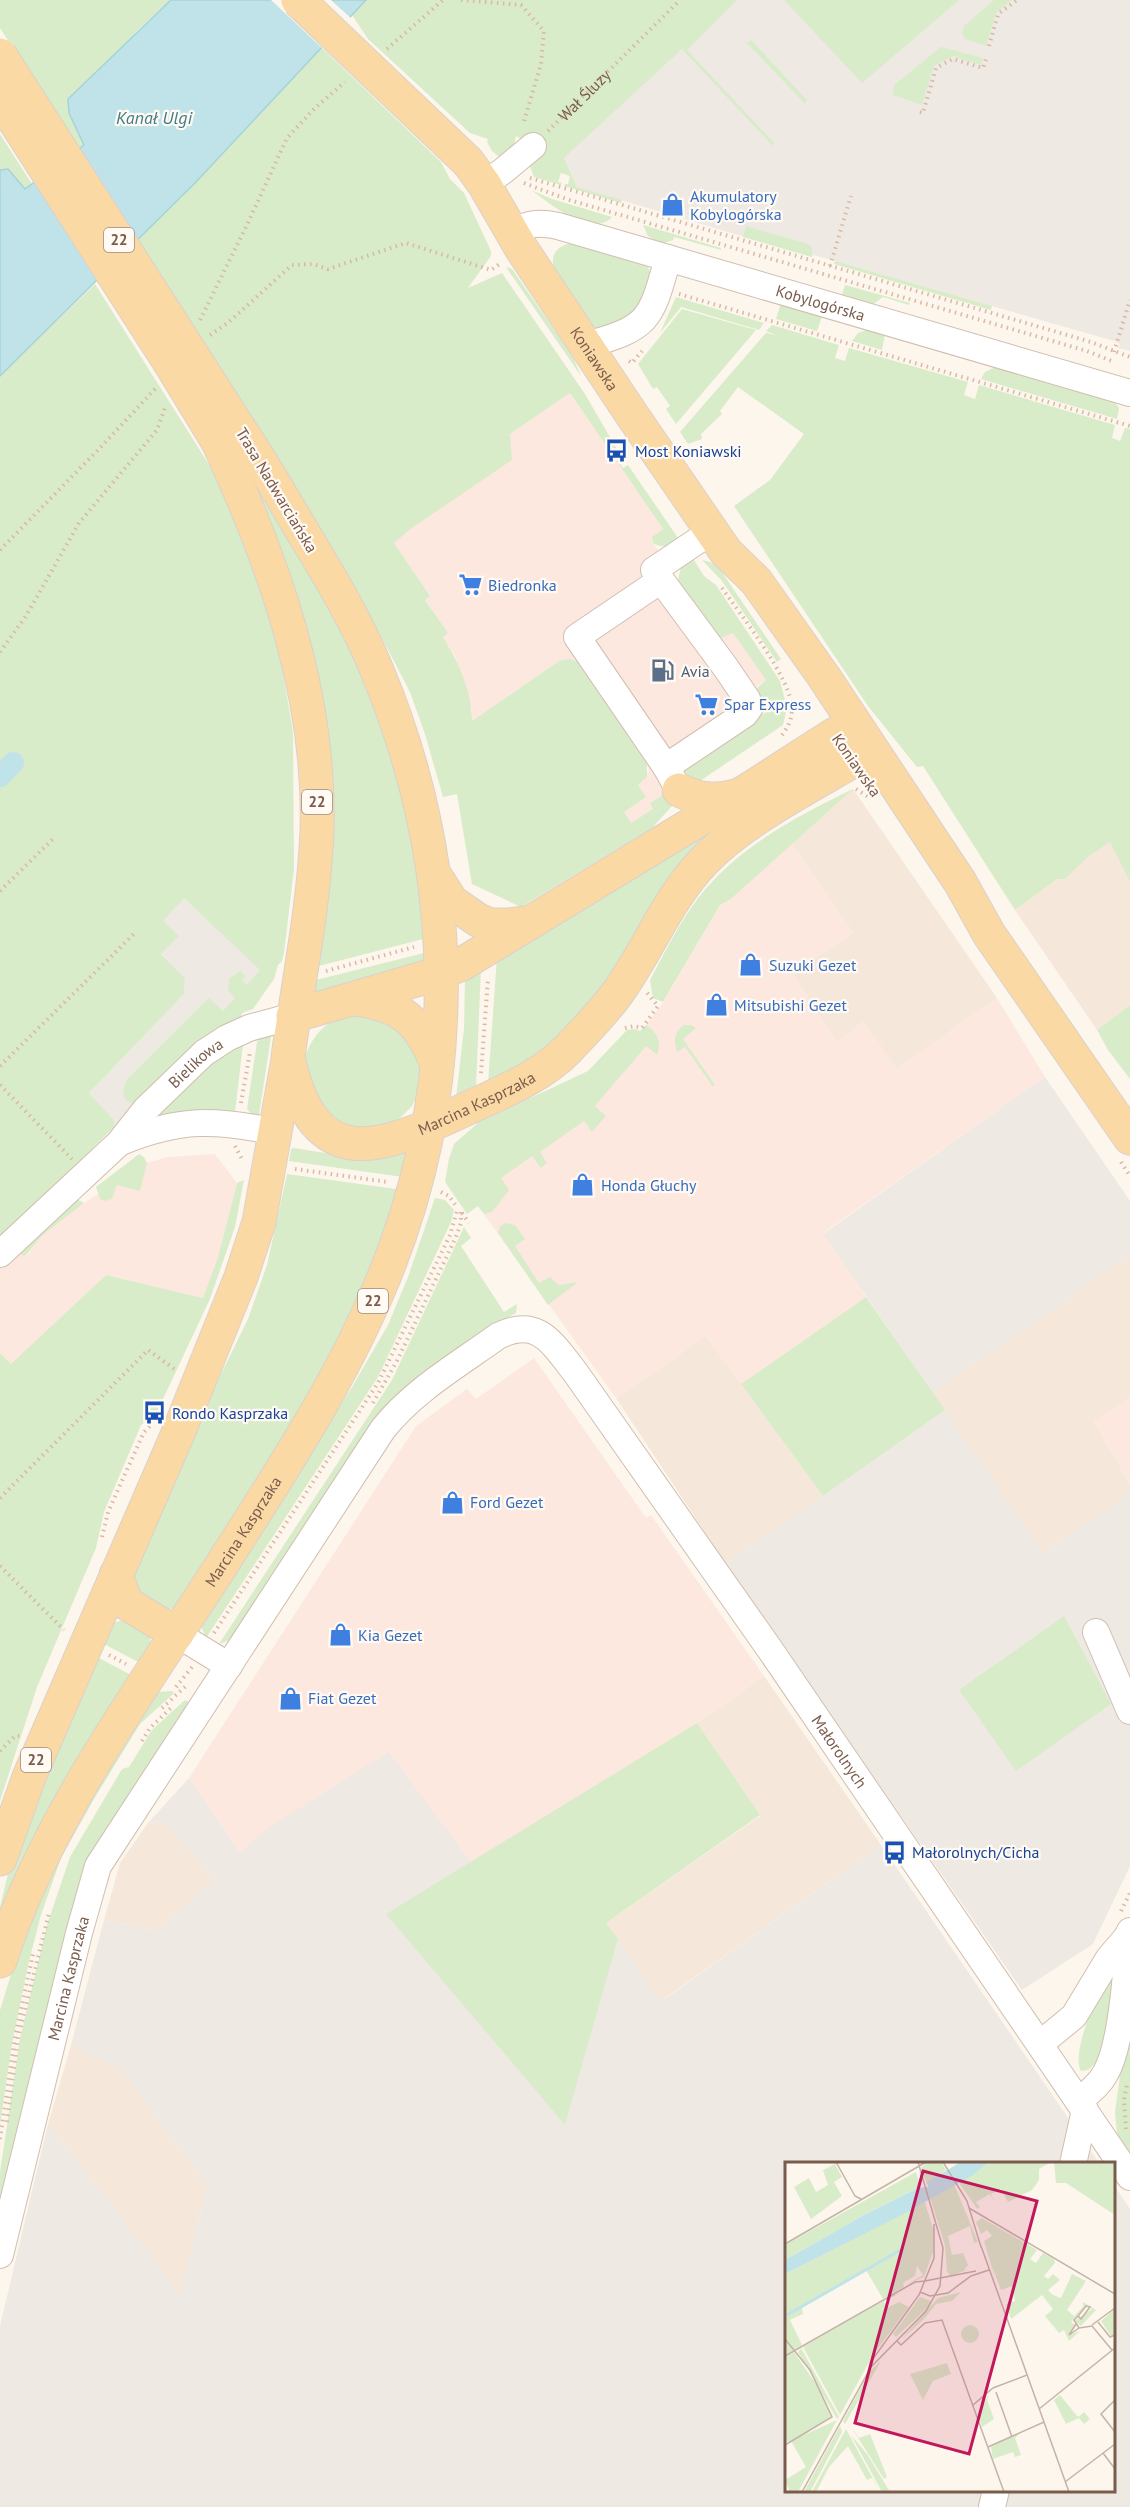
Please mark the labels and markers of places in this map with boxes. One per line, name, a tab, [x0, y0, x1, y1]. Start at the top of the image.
place label: Akumulatory Kobylogórska	[690, 186, 782, 224]
shop icon: Akumulatory Kobylogórska	[659, 192, 685, 218]
bus stop icon: Most Koniawski	[604, 438, 630, 464]
place label: Most Koniawski	[635, 441, 742, 461]
supermarket icon: Biedronka	[457, 572, 483, 598]
place label: Biedronka	[488, 575, 557, 595]
fuel station icon: Avia	[650, 658, 676, 684]
place label: Avia	[681, 661, 710, 681]
supermarket icon: Spar Express	[693, 691, 719, 717]
place label: Spar Express	[724, 694, 812, 714]
shop icon: Suzuki Gezet	[738, 952, 764, 978]
place label: Suzuki Gezet	[769, 955, 857, 975]
shop icon: Mitsubishi Gezet	[703, 992, 729, 1018]
place label: Mitsubishi Gezet	[734, 995, 847, 1015]
shop icon: Honda Głuchy	[570, 1172, 596, 1198]
place label: Honda Głuchy	[601, 1175, 697, 1195]
bus stop icon: Rondo Kasprzaka	[141, 1400, 167, 1426]
place label: Rondo Kasprzaka	[172, 1403, 288, 1423]
shop icon: Ford Gezet	[439, 1489, 465, 1515]
place label: Ford Gezet	[470, 1492, 544, 1512]
shop icon: Kia Gezet	[327, 1622, 353, 1648]
place label: Kia Gezet	[358, 1625, 423, 1645]
shop icon: Fiat Gezet	[277, 1685, 303, 1711]
place label: Fiat Gezet	[308, 1688, 377, 1708]
bus stop icon: Małorolnych/Cicha	[881, 1839, 907, 1865]
place label: Małorolnych/Cicha	[912, 1842, 1040, 1862]

